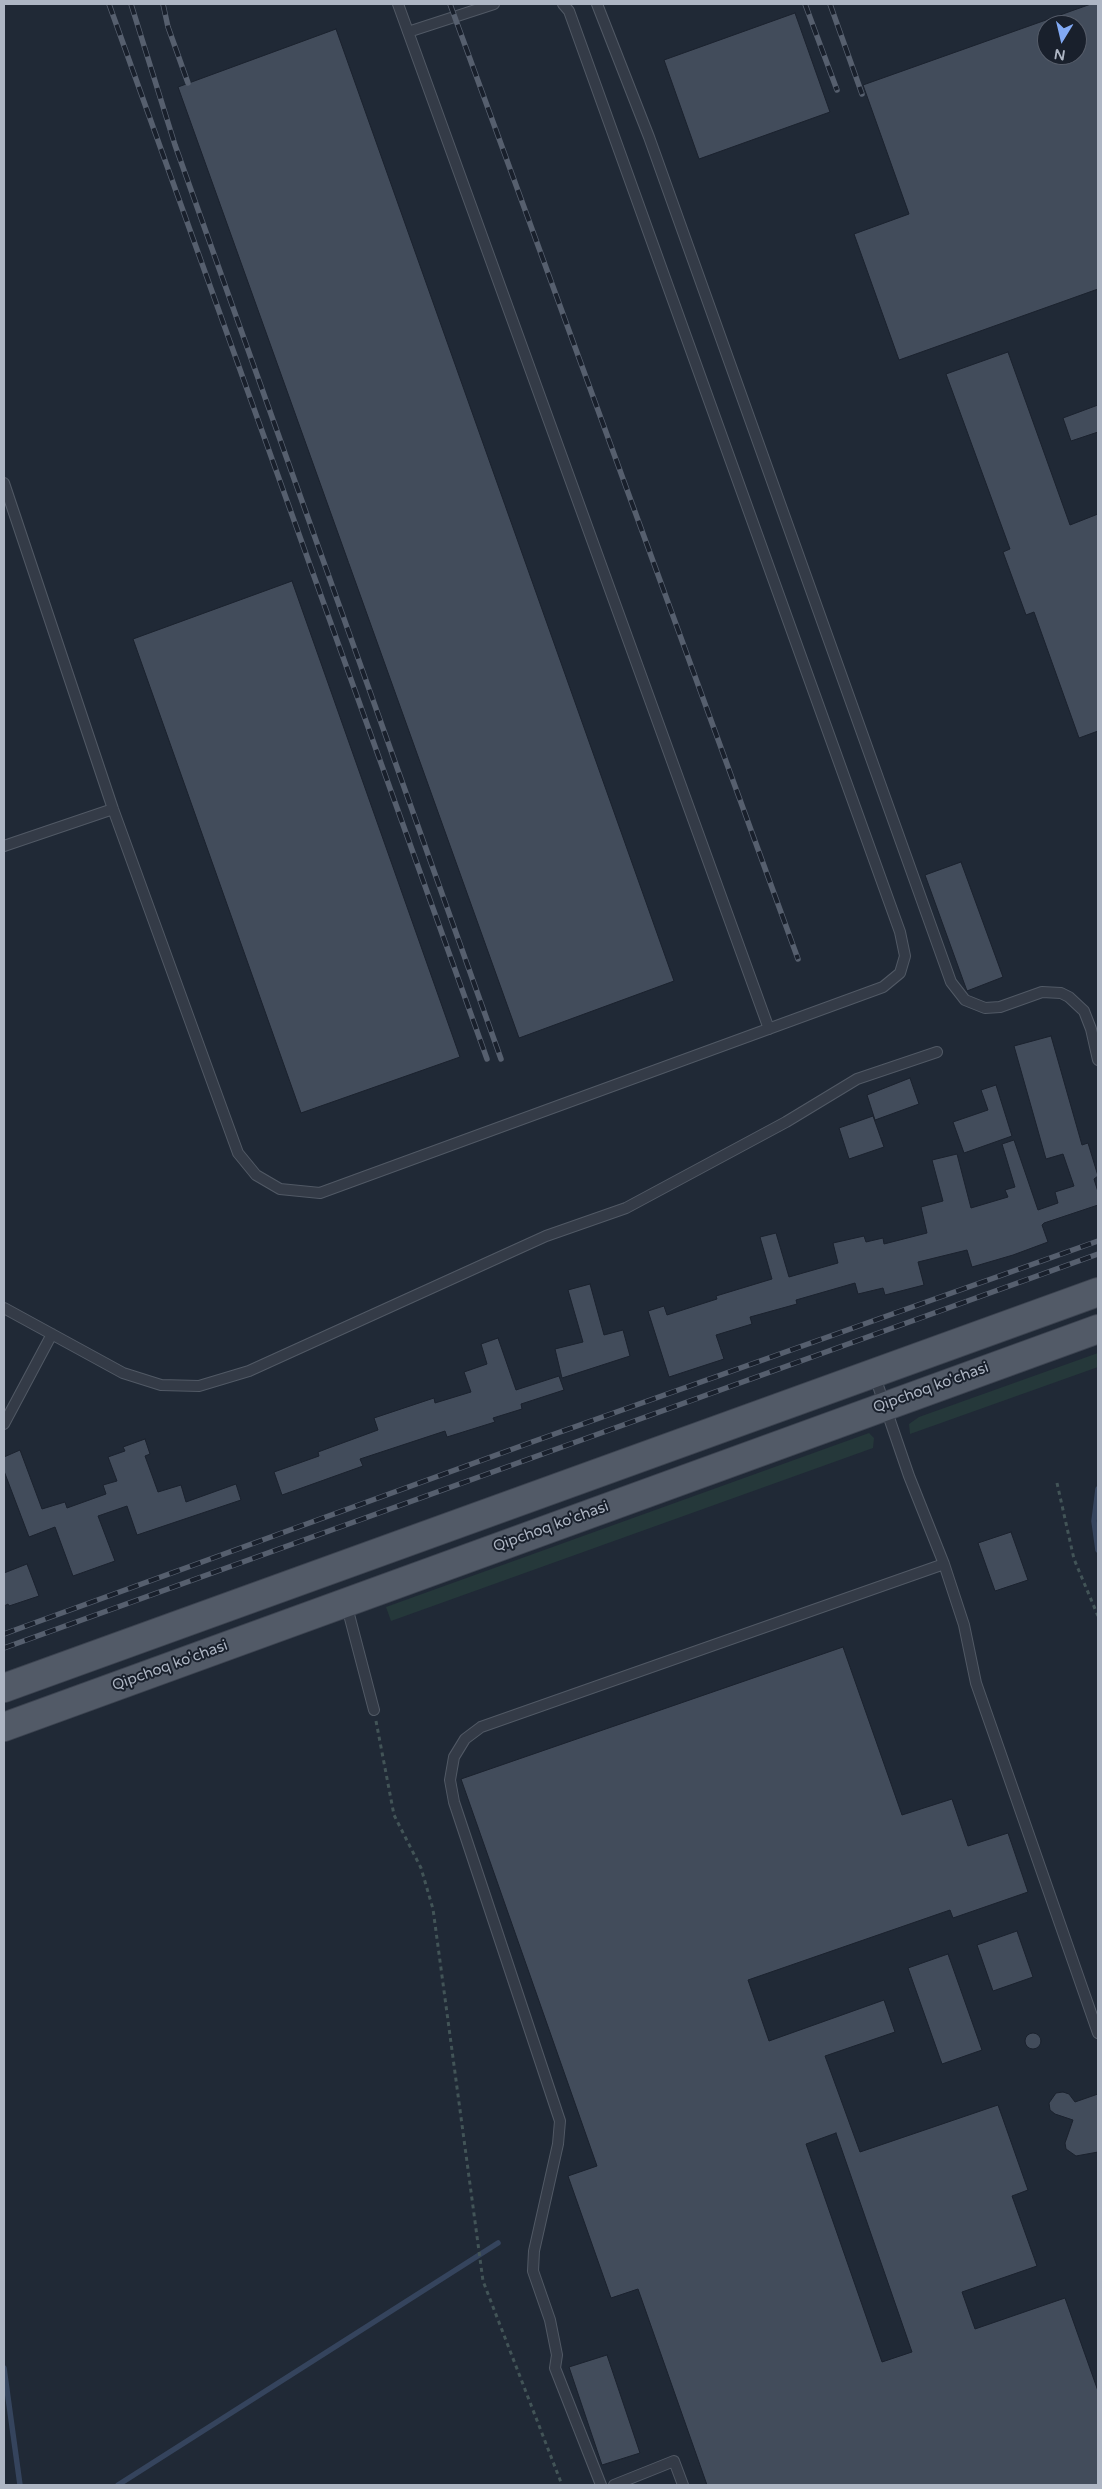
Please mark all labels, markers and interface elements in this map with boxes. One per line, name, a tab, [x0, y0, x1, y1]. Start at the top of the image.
north arrow	[1037, 15, 1087, 65]
text: N	[1053, 45, 1067, 64]
street label: Qipchoq ko'chasi	[871, 1359, 991, 1417]
street label: Qipchoq ko'chasi	[491, 1498, 611, 1556]
street label: Qipchoq ko'chasi	[110, 1637, 230, 1695]

